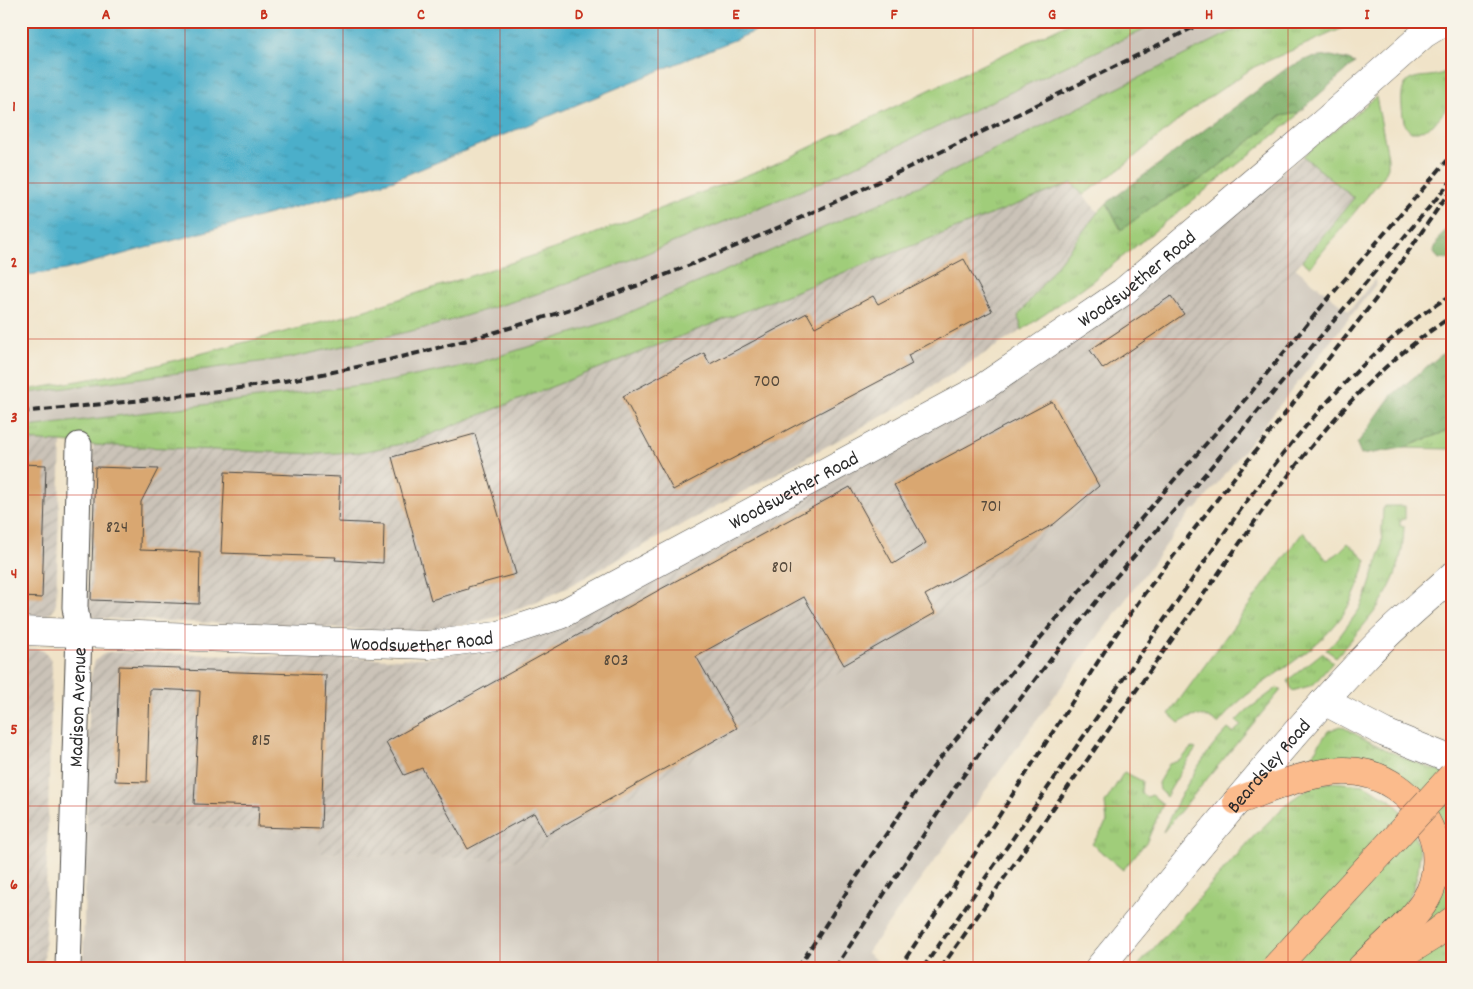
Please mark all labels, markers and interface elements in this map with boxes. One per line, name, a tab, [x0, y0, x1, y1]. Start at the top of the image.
text: A	[102, 4, 111, 27]
text: B	[260, 4, 268, 27]
text: C	[417, 4, 425, 27]
text: D	[575, 4, 584, 27]
text: E	[732, 4, 740, 27]
text: F	[890, 4, 898, 27]
text: G	[1048, 4, 1056, 27]
text: H	[1205, 4, 1213, 27]
text: I	[1365, 4, 1371, 27]
text: 1	[12, 96, 16, 119]
street label: Woodswether Road	[1073, 225, 1203, 336]
text: 2	[11, 252, 18, 275]
house number: 700	[754, 370, 780, 395]
text: 3	[10, 407, 18, 430]
street label: Woodswether Road	[725, 446, 864, 538]
house number: 701	[981, 495, 1001, 520]
house number: 824	[106, 516, 128, 541]
house number: 801	[772, 556, 792, 581]
text: 4	[11, 563, 17, 586]
street label: Woodswether Road	[349, 625, 495, 662]
street label: Madison Avenue	[64, 647, 96, 768]
house number: 803	[603, 649, 629, 674]
street label: Beardsley Road	[1222, 714, 1319, 820]
text: 5	[10, 719, 18, 742]
house number: 815	[251, 729, 271, 754]
text: 6	[10, 874, 18, 897]

